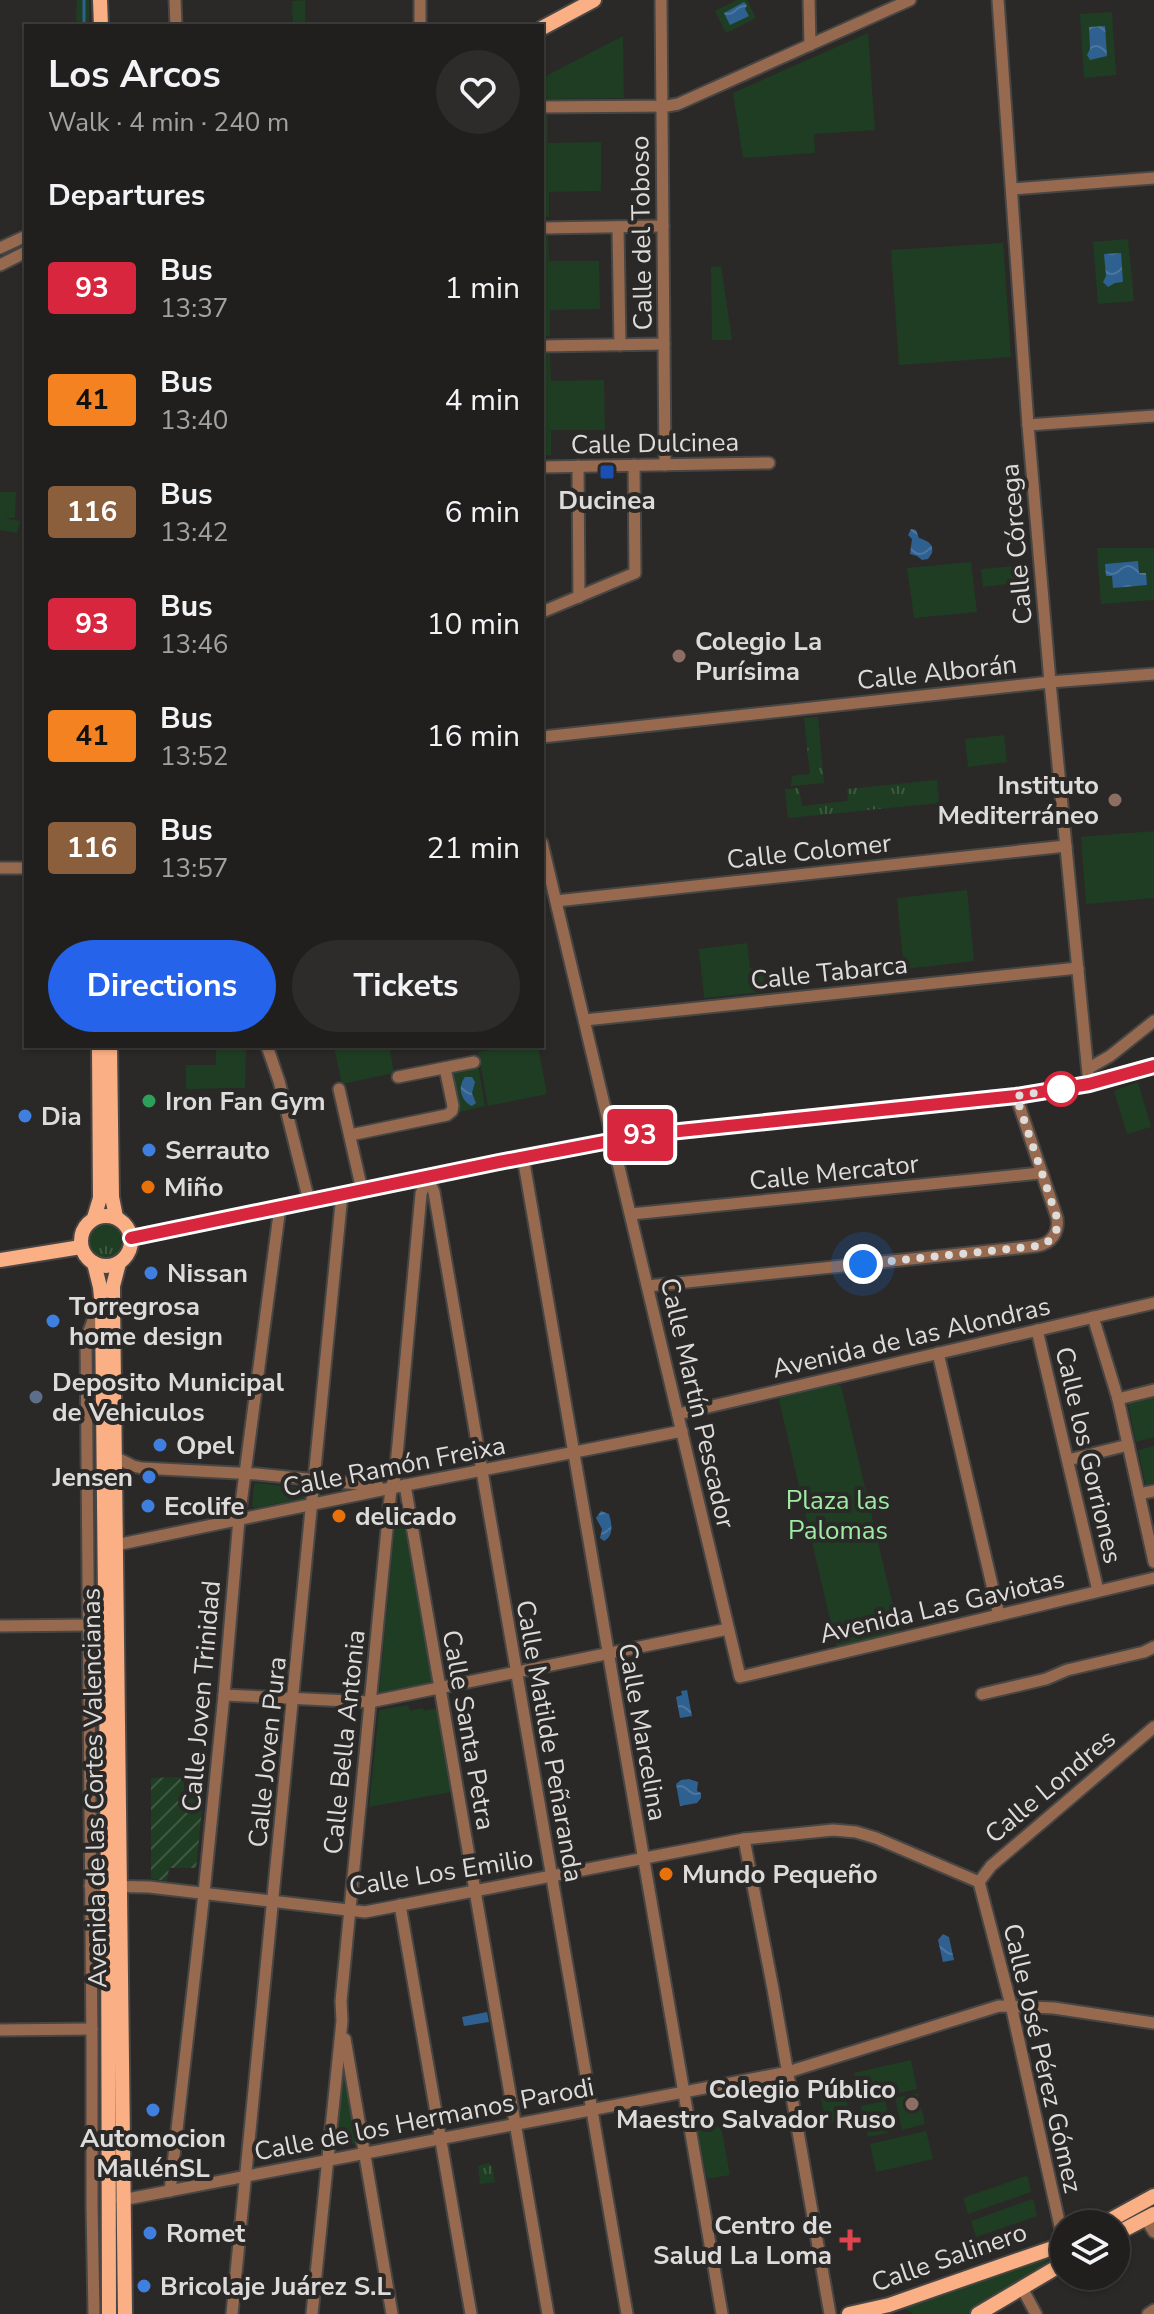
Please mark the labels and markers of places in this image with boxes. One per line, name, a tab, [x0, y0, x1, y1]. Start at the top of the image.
marker: Ducinea	[598, 463, 616, 481]
place label: Ducinea	[558, 483, 656, 518]
place label: Colegio La Purísima	[695, 624, 822, 689]
marker: Colegio La Purísima	[670, 647, 688, 665]
place label: Instituto Mediterráneo	[937, 768, 1099, 833]
marker: Instituto Mediterráneo	[1106, 791, 1124, 809]
unlabelled marker	[1044, 1072, 1078, 1106]
place label: Iron Fan Gym	[165, 1084, 326, 1119]
marker: Iron Fan Gym	[140, 1092, 158, 1110]
place label: Dia	[41, 1099, 82, 1134]
marker: Dia	[16, 1107, 34, 1125]
place label: Serrauto	[165, 1133, 270, 1168]
marker: Serrauto	[140, 1141, 158, 1159]
place label: Miño	[164, 1170, 223, 1205]
marker: Miño	[139, 1178, 157, 1196]
place label: Nissan	[167, 1256, 248, 1291]
marker: Nissan	[142, 1264, 160, 1282]
place label: Torregrosa home design	[69, 1289, 223, 1354]
marker: Torregrosa home design	[44, 1312, 62, 1330]
place label: Deposito Municipal de Vehiculos	[52, 1365, 285, 1430]
marker: Deposito Municipal de Vehiculos	[27, 1388, 45, 1406]
place label: Opel	[176, 1428, 235, 1463]
marker: Opel	[151, 1436, 169, 1454]
place label: Jensen	[51, 1460, 133, 1495]
marker: Jensen	[140, 1468, 158, 1486]
place label: Ecolife	[164, 1489, 245, 1524]
marker: Ecolife	[139, 1497, 157, 1515]
place label: delicado	[355, 1499, 457, 1534]
marker: delicado	[330, 1507, 348, 1525]
place label: Mundo Pequeño	[682, 1857, 878, 1892]
marker: Mundo Pequeño	[657, 1865, 675, 1883]
place label: Colegio Público Maestro Salvador Ruso	[616, 2072, 896, 2137]
marker: Colegio Público Maestro Salvador Ruso	[903, 2095, 921, 2113]
marker: Automocion MallénSL	[144, 2101, 162, 2119]
place label: Automocion MallénSL	[80, 2121, 226, 2186]
place label: Centro de Salud La Loma	[653, 2208, 832, 2273]
place label: Romet	[166, 2216, 246, 2251]
marker: Romet	[141, 2224, 159, 2242]
marker: Centro de Salud La Loma	[839, 2229, 861, 2251]
place label: Bricolaje Juárez S.L	[160, 2269, 391, 2304]
marker: Bricolaje Juárez S.L	[135, 2277, 153, 2295]

